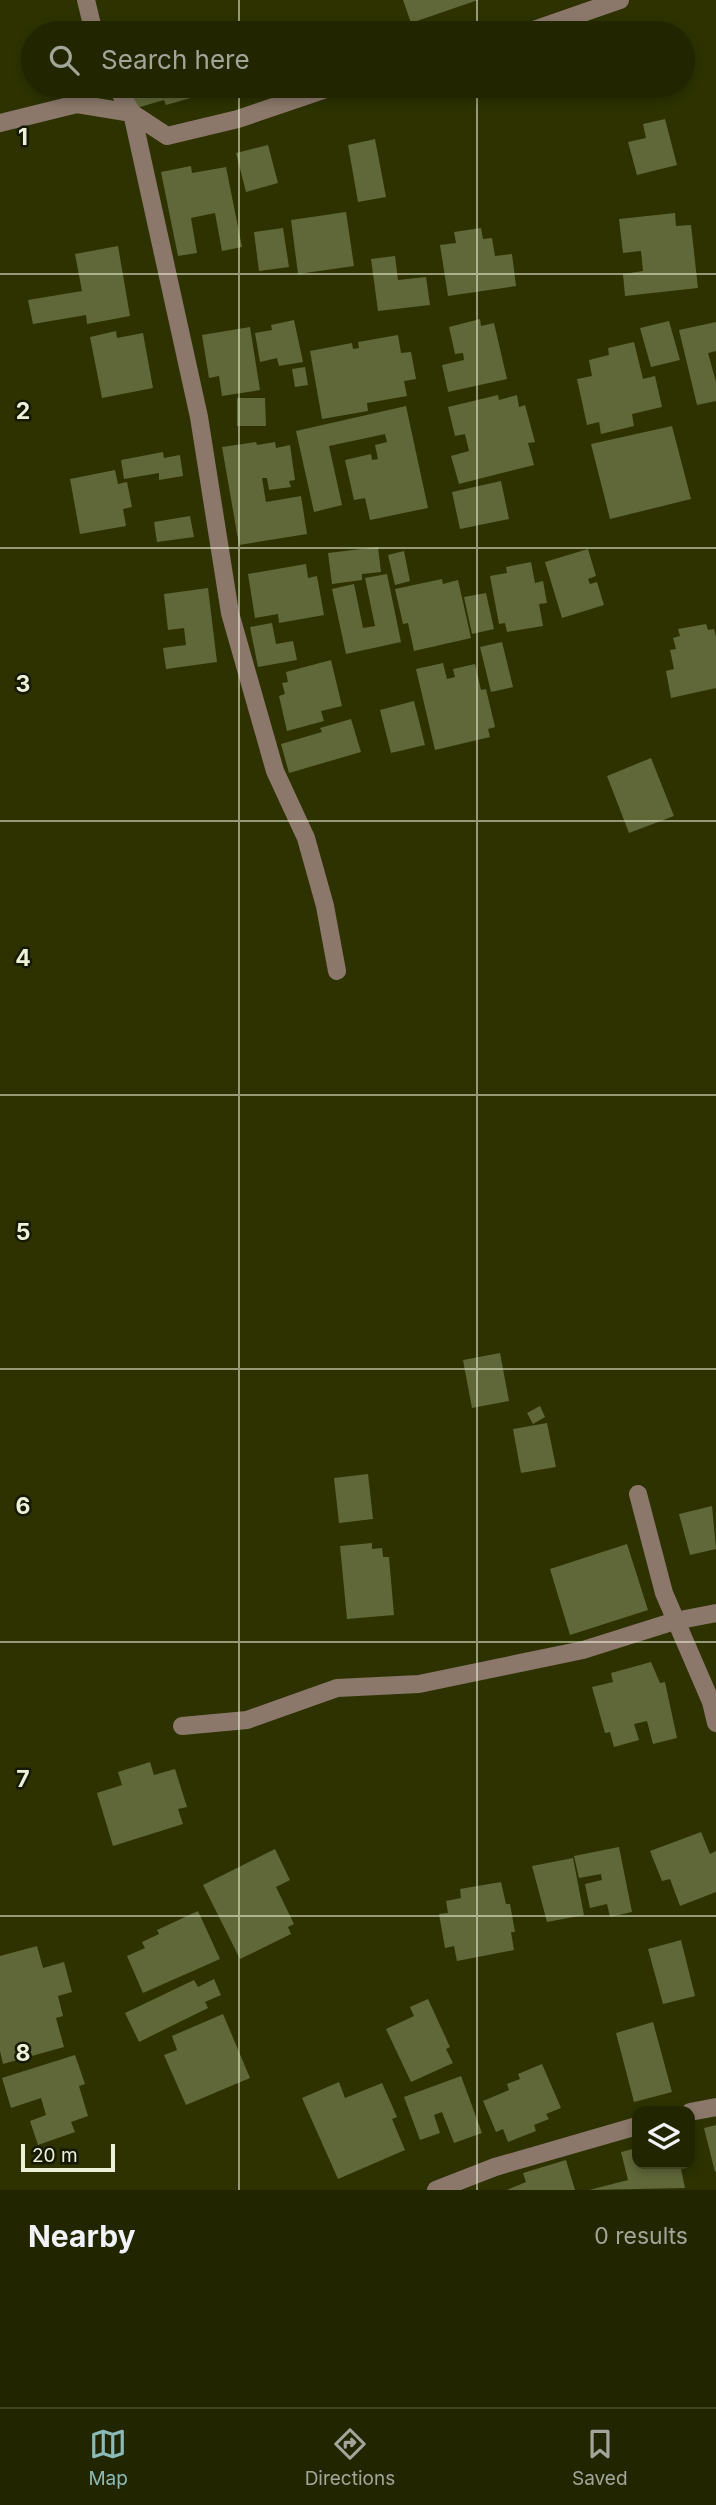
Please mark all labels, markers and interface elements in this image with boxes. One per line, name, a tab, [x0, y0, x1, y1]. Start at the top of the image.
search box	[21, 21, 695, 98]
icon: search	[45, 41, 83, 79]
text: Search here	[101, 44, 250, 75]
text: 1	[18, 123, 28, 151]
text: 2	[16, 397, 30, 425]
text: 3	[16, 670, 30, 698]
text: 4	[15, 944, 31, 972]
text: 5	[16, 1218, 30, 1246]
text: 6	[16, 1492, 30, 1520]
text: 7	[16, 1765, 30, 1793]
text: 8	[16, 2039, 30, 2067]
map controls	[632, 2106, 695, 2169]
button: layers	[632, 2106, 695, 2169]
scale bar	[21, 2141, 116, 2173]
text: 20 m	[32, 2144, 78, 2167]
text: Nearby	[28, 2218, 136, 2254]
text: 0 results	[594, 2222, 688, 2250]
tab: Map	[88, 2425, 128, 2490]
tab: Directions	[305, 2425, 395, 2490]
tab: Saved	[572, 2425, 628, 2490]

